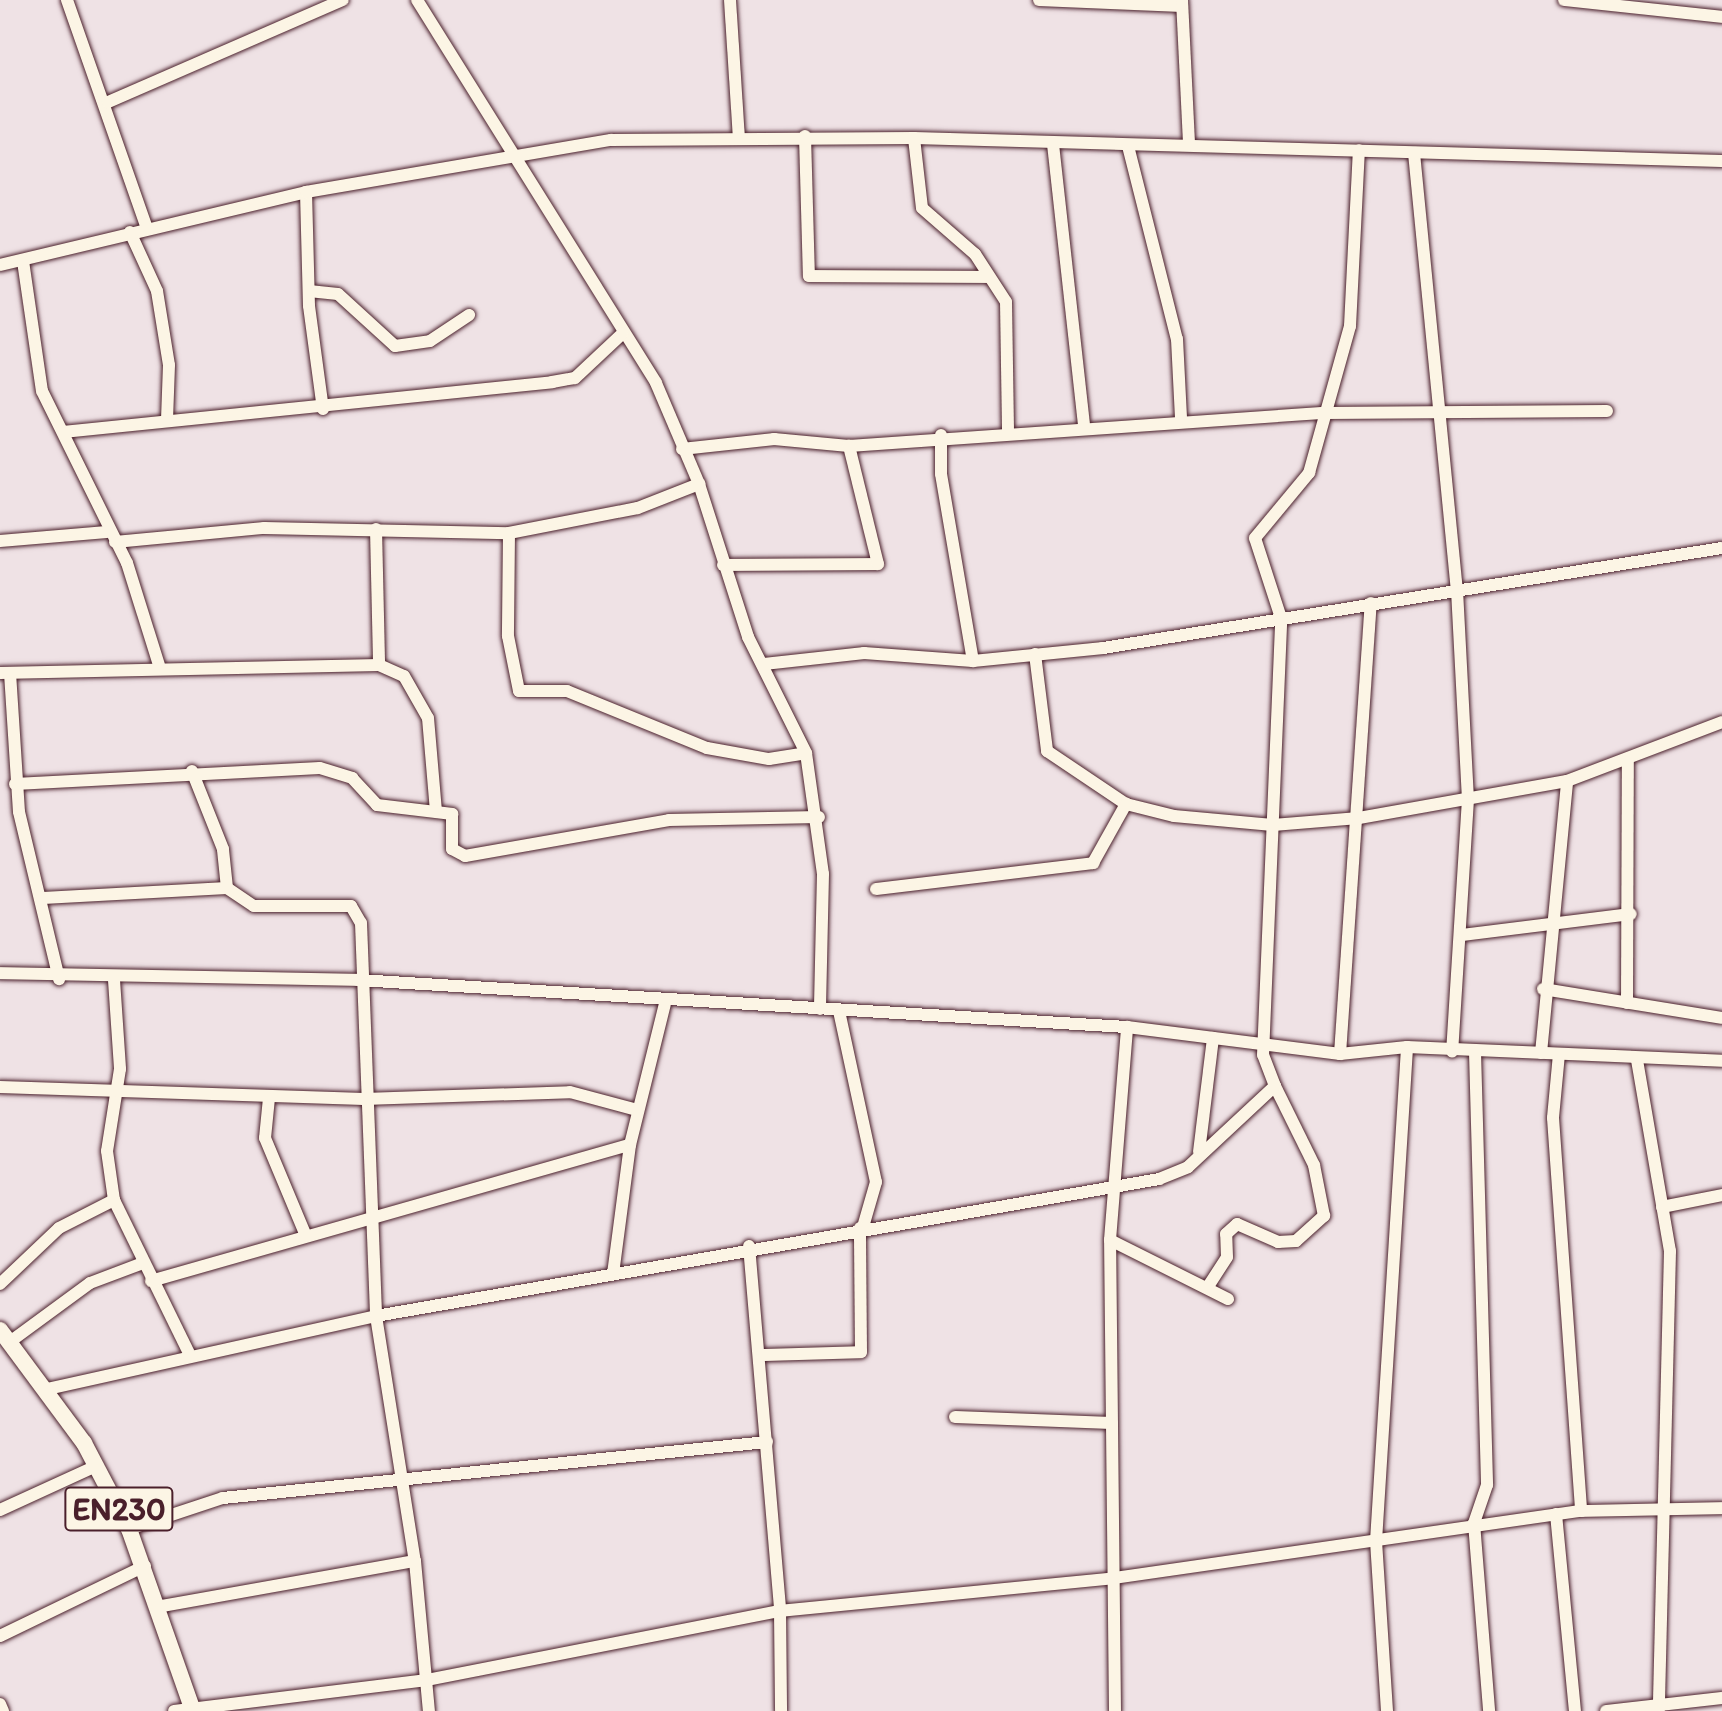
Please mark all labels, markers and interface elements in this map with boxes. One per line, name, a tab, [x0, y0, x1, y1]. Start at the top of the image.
road number: EN230	[63, 1481, 175, 1537]

